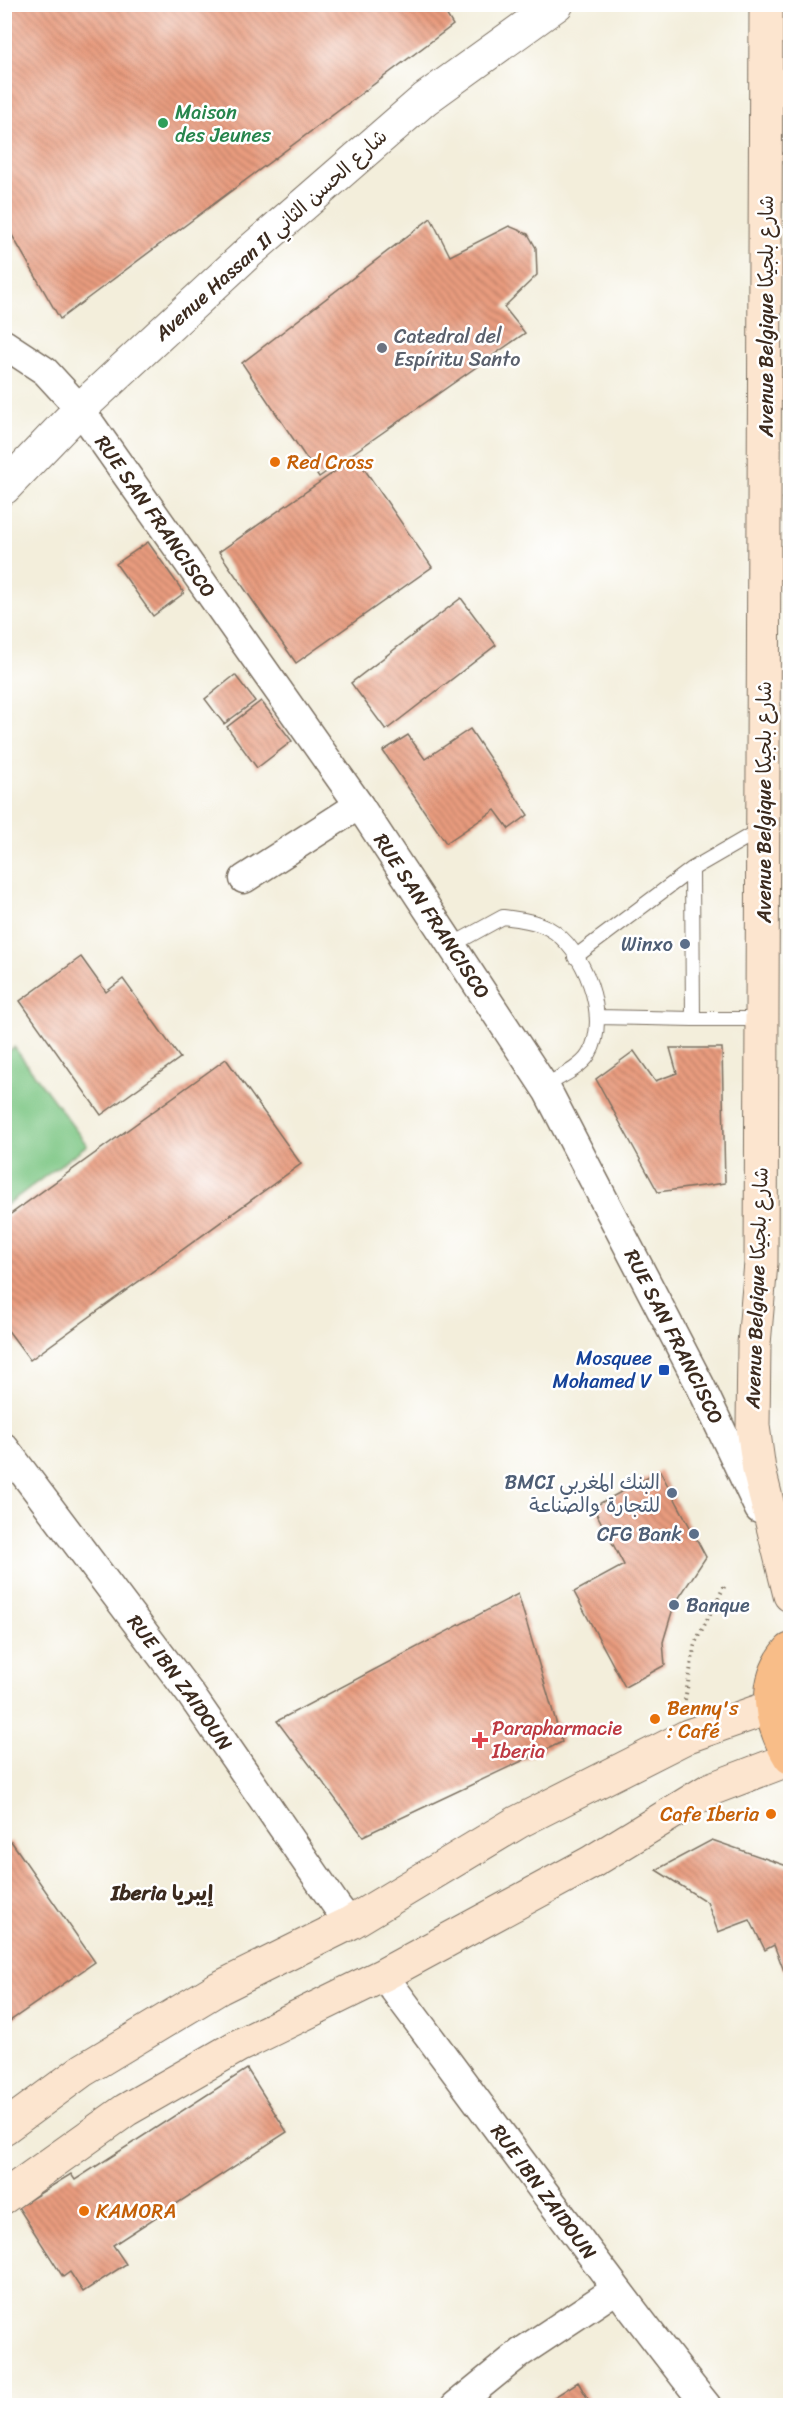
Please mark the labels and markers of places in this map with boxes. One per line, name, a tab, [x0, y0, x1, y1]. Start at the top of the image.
place label: Maison des Jeunes	[175, 95, 272, 153]
marker: Maison des Jeunes	[156, 116, 170, 130]
place label: Catedral del Espíritu Santo	[394, 319, 520, 377]
marker: Catedral del Espíritu Santo	[375, 341, 389, 355]
place label: Red Cross	[287, 445, 374, 480]
marker: Red Cross	[268, 455, 282, 469]
place label: Winxo	[621, 927, 673, 962]
marker: Winxo	[678, 937, 692, 951]
place label: Mosquee Mohamed V	[552, 1341, 652, 1399]
marker: Mosquee Mohamed V	[657, 1363, 671, 1377]
place label: BMCI البنك المغربي للتجارة والصناعة	[505, 1465, 660, 1523]
marker: BMCI البنك المغربي للتجارة والصناعة	[665, 1486, 679, 1500]
place label: CFG Bank	[597, 1517, 682, 1552]
marker: CFG Bank	[687, 1527, 701, 1541]
place label: Banque	[686, 1588, 750, 1623]
marker: Banque	[667, 1598, 681, 1612]
place label: Benny's : Café	[667, 1691, 739, 1749]
place label: Parapharmacie Iberia	[491, 1711, 623, 1769]
marker: Benny's : Café	[648, 1712, 662, 1726]
marker: Parapharmacie Iberia	[473, 1733, 487, 1747]
place label: Cafe Iberia	[660, 1797, 760, 1832]
marker: Cafe Iberia	[764, 1807, 778, 1821]
place label: KAMORA	[96, 2194, 176, 2229]
marker: KAMORA	[77, 2204, 91, 2218]

